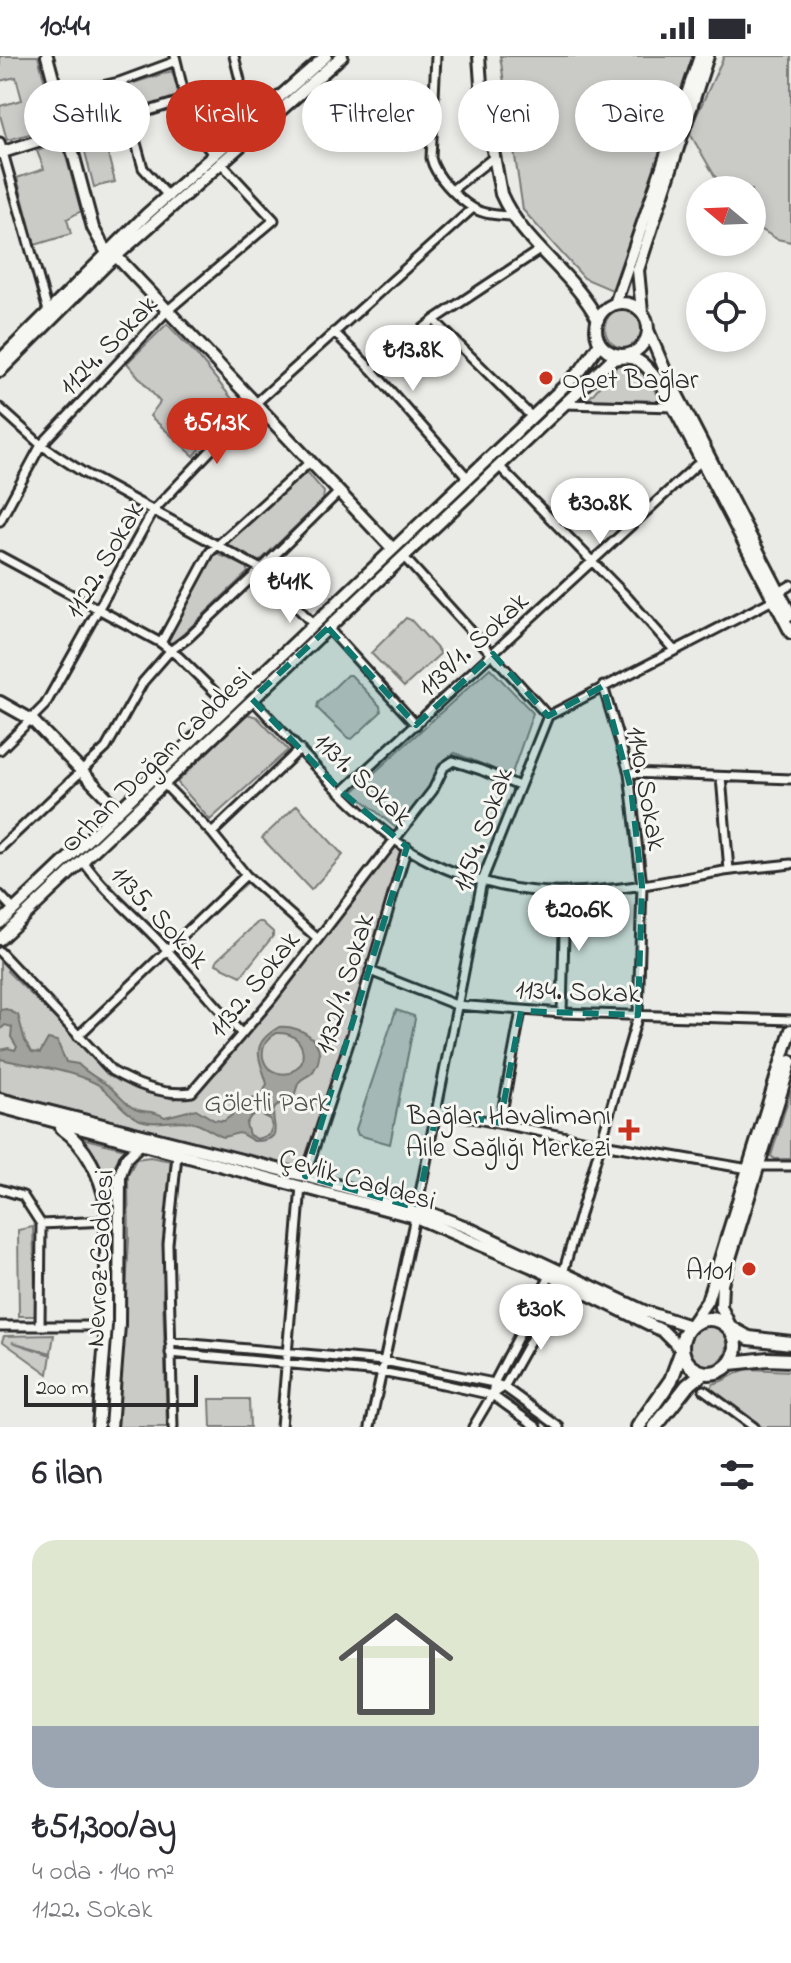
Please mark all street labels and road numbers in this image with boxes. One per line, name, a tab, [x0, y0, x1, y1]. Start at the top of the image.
street label: 1124. Sokak	[51, 286, 169, 406]
street label: 1122. Sokak	[56, 494, 157, 627]
street label: 1139/1. Sokak	[409, 583, 540, 708]
street label: Orhan Doğan Caddesi	[52, 659, 263, 864]
street label: 1140. Sokak	[613, 723, 676, 855]
street label: 1131. Sokak	[303, 724, 421, 838]
street label: 1154. Sokak	[443, 762, 526, 898]
street label: 1135. Sokak	[99, 857, 218, 980]
street label: 1132/1. Sokak	[306, 908, 387, 1059]
street label: 1132. Sokak	[200, 922, 312, 1048]
street label: 1134. Sokak	[515, 971, 642, 1016]
street label: Çevlik Caddesi	[274, 1139, 440, 1223]
street label: Nevroz Caddesi	[76, 1168, 127, 1348]

